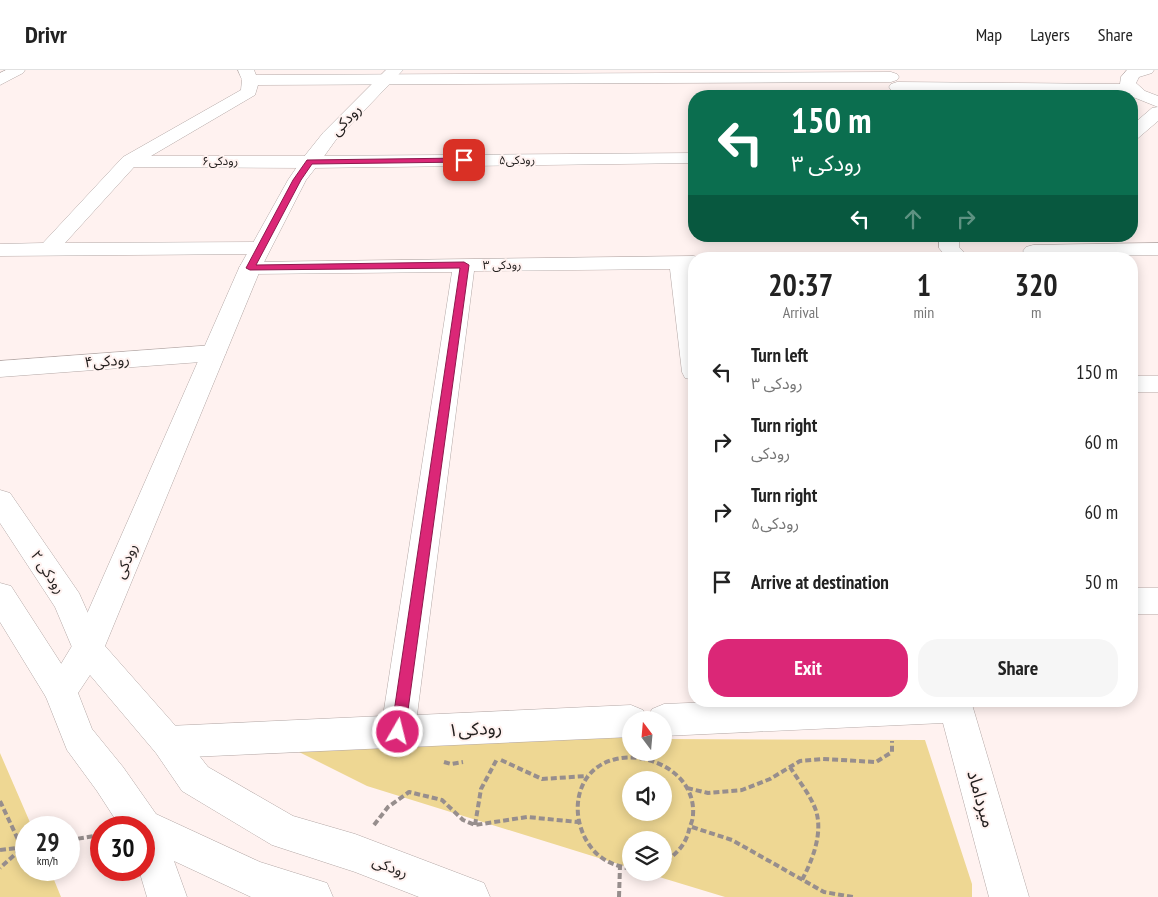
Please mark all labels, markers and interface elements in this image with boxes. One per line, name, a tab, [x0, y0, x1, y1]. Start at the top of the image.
text: Drivr	[25, 19, 67, 50]
text: Map	[976, 23, 1002, 46]
text: Layers	[1030, 23, 1070, 46]
text: Share	[1098, 23, 1133, 46]
text: 150 m	[791, 97, 872, 143]
street label: رودکی	[326, 100, 365, 139]
icon: left	[708, 110, 773, 175]
pin	[443, 139, 485, 181]
icon: arrive	[450, 146, 478, 174]
text: رودکی ۳	[791, 149, 862, 177]
street label: رودکی۵	[499, 152, 535, 167]
street label: رودکی۶	[202, 153, 238, 168]
icon: left	[846, 205, 874, 233]
icon: ahead	[899, 205, 927, 233]
icon: right	[952, 205, 980, 233]
street label: رودکی ۳	[483, 257, 521, 272]
text: 20:37	[768, 265, 833, 304]
text: 1	[917, 265, 931, 304]
text: 320	[1015, 265, 1058, 304]
text: Arrival	[783, 302, 819, 322]
text: min	[913, 302, 934, 322]
text: m	[1031, 302, 1041, 322]
text: Turn left	[751, 343, 808, 367]
street label: رودکی۴	[84, 349, 130, 372]
icon: left	[708, 358, 736, 386]
text: 150 m	[1076, 360, 1118, 384]
text: رودکی ۳	[751, 373, 803, 393]
text: Turn right	[751, 413, 817, 437]
icon: right	[708, 428, 736, 456]
text: 60 m	[1085, 430, 1118, 454]
text: رودکی	[751, 443, 790, 463]
text: Turn right	[751, 483, 817, 507]
icon: right	[708, 498, 736, 526]
text: 60 m	[1085, 500, 1118, 524]
text: رودکی۵	[751, 513, 799, 533]
street label: رودکی	[110, 540, 141, 581]
street label: رودکی ۲	[27, 546, 70, 597]
icon: arrive	[708, 568, 736, 596]
text: Arrive at destination	[751, 570, 889, 594]
text: 50 m	[1085, 570, 1118, 594]
button: Exit	[708, 639, 908, 697]
button: Share	[918, 639, 1118, 697]
position arrow	[371, 705, 423, 757]
north arrow	[622, 711, 672, 761]
map controls	[622, 711, 672, 881]
street label: رودکی۱	[447, 716, 503, 741]
street label: میرداماد	[962, 767, 1001, 830]
button: sound	[622, 771, 672, 821]
speed limit sign: 30	[90, 816, 155, 881]
text: 29	[36, 826, 59, 858]
button: layers	[622, 831, 672, 881]
street label: رودکی	[370, 851, 411, 882]
text: km/h	[37, 853, 58, 868]

